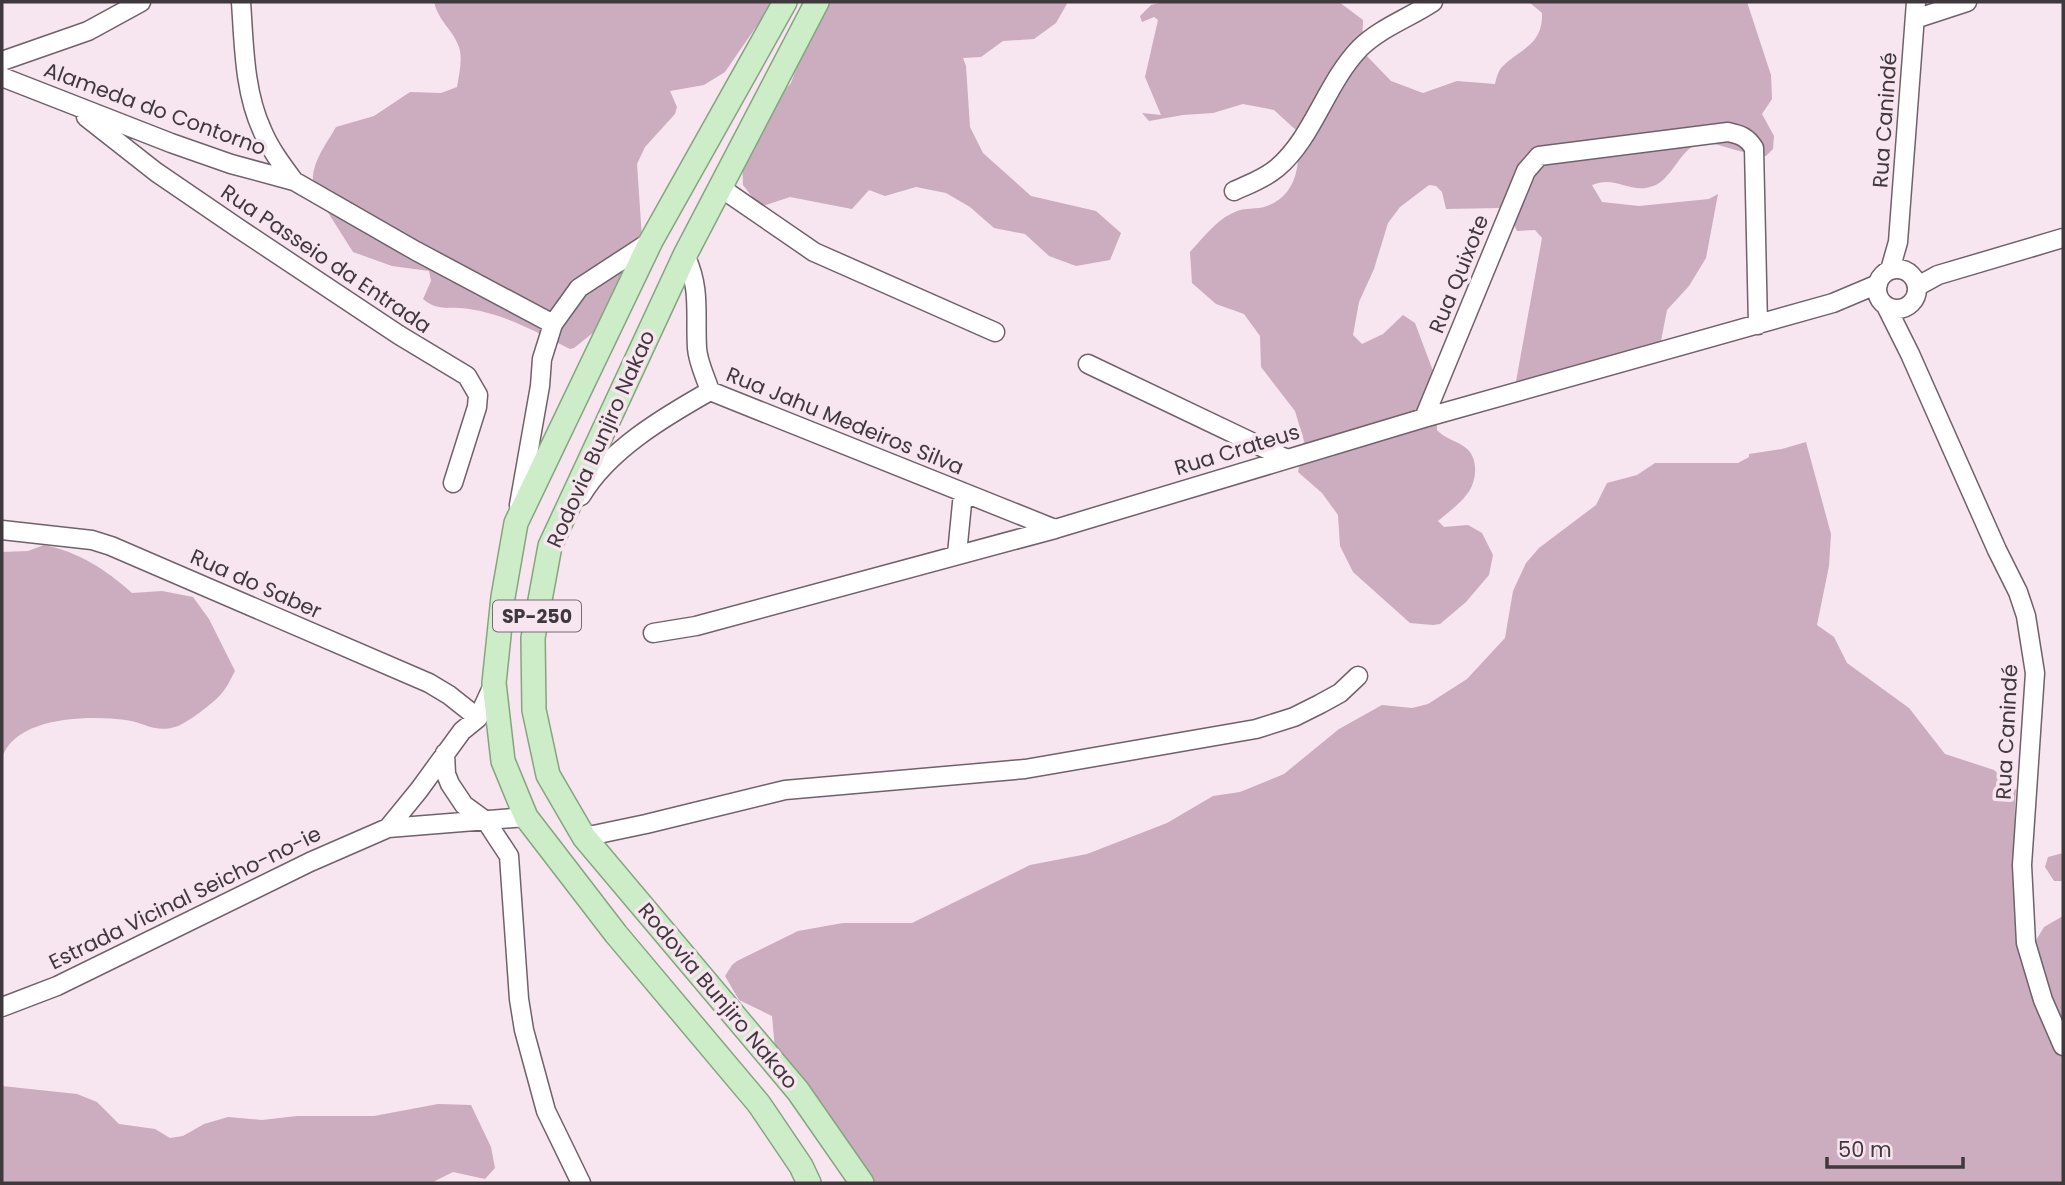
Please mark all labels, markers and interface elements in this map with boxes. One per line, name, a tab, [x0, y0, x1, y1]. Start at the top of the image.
street label: Rua Canindé	[1865, 51, 1904, 189]
street label: Alameda do Contorno	[40, 55, 270, 162]
street label: Rua Passeio da Entrada	[215, 177, 437, 340]
street label: Rua Quixote	[1422, 210, 1495, 337]
street label: Rodovia Bunjiro Nakao	[540, 326, 662, 552]
street label: Rua Jahu Medeiros Silva	[722, 360, 968, 482]
street label: Rua Crateus	[1171, 417, 1303, 482]
street label: Rua do Saber	[186, 542, 327, 625]
road number: SP-250	[493, 600, 581, 632]
street label: Rua Canindé	[1988, 663, 2025, 800]
street label: Estrada Vicinal Seicho-no-ie	[44, 819, 326, 976]
street label: Rodovia Bunjiro Nakao	[632, 896, 805, 1095]
scale bar	[1827, 1126, 1964, 1170]
text: 50 m	[1838, 1135, 1892, 1164]

